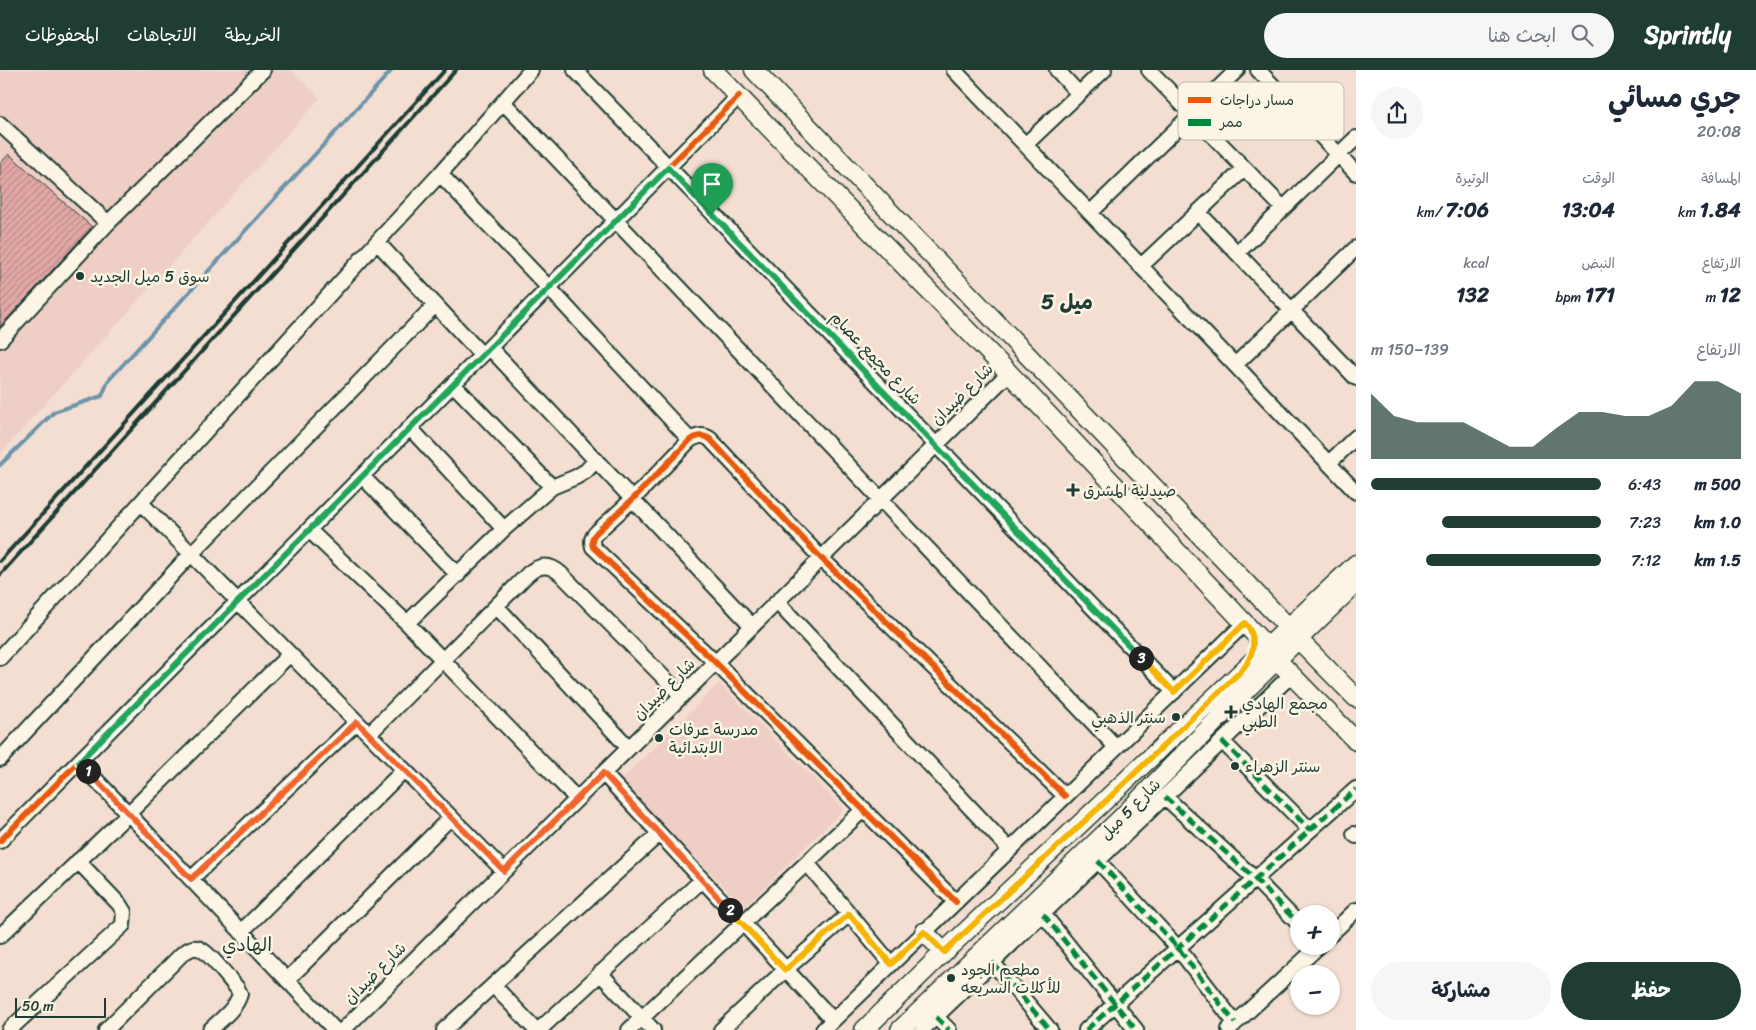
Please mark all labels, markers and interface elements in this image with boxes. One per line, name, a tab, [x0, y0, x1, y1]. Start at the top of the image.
search box	[1264, 13, 1614, 58]
text: Sprintly	[1644, 14, 1731, 56]
text: المحفوظات	[25, 19, 99, 51]
text: الاتجاهات	[127, 19, 197, 51]
text: الخريطة	[225, 19, 281, 51]
text: ابحث هنا	[1488, 19, 1556, 52]
icon: search	[1568, 21, 1596, 49]
text: جري مسائي	[1608, 73, 1741, 122]
legend	[1178, 82, 1344, 140]
button: share	[1371, 87, 1423, 139]
text: مسار دراجات	[1220, 88, 1294, 113]
text: ممر	[1219, 110, 1243, 135]
text: 20:08	[1697, 117, 1741, 146]
pin	[691, 163, 733, 214]
text: الوتيرة	[1455, 166, 1489, 191]
text: الوقت	[1582, 166, 1615, 191]
text: المسافة	[1701, 166, 1741, 191]
icon: arrive	[698, 170, 726, 198]
text: 7:06	[1445, 191, 1489, 229]
text: 13:04	[1562, 191, 1615, 229]
text: 1.84	[1700, 191, 1741, 229]
text: /km	[1417, 200, 1445, 225]
text: km	[1678, 200, 1700, 225]
text: kcal	[1464, 251, 1489, 276]
text: النبض	[1582, 251, 1615, 276]
text: الارتفاع	[1702, 251, 1741, 276]
place label: سوق 5 ميل الجديد	[90, 262, 210, 291]
marker: سوق 5 ميل الجديد	[74, 270, 86, 282]
text: 132	[1456, 276, 1489, 314]
text: 171	[1585, 276, 1615, 314]
text: 12	[1720, 276, 1741, 314]
district label: 5 ميل	[1041, 283, 1093, 321]
text: bpm	[1556, 285, 1585, 310]
text: m	[1705, 285, 1720, 310]
street label: شارع مجمع عصام	[823, 304, 929, 412]
text: 139–150 m	[1371, 335, 1449, 364]
text: الارتفاع	[1696, 335, 1741, 364]
street label: شارع ضيدان	[924, 356, 1000, 432]
text: 6:43	[1628, 470, 1661, 499]
text: 500 m	[1695, 470, 1741, 499]
place label: صيدلية المشرق	[1083, 476, 1176, 505]
marker: صيدلية المشرق	[1067, 484, 1079, 496]
text: 7:23	[1629, 508, 1661, 537]
text: 1.0 km	[1694, 508, 1741, 537]
text: 7:12	[1631, 546, 1661, 575]
text: 1.5 km	[1695, 546, 1741, 575]
pin: 3	[1128, 646, 1154, 670]
text: 3	[1138, 646, 1145, 671]
street label: شارع ضيدان	[626, 651, 702, 727]
place label: مجمع الهادي الطبي	[1242, 689, 1328, 736]
place label: سنتر الذهبي	[1091, 703, 1166, 732]
marker: مجمع الهادي الطبي	[1224, 705, 1238, 719]
marker: سنتر الذهبي	[1170, 711, 1182, 723]
place label: مدرسة عرفات الابتدائية	[669, 715, 758, 762]
marker: مدرسة عرفات الابتدائية	[653, 732, 665, 744]
place label: سنتر الزهراء	[1245, 752, 1320, 781]
pin: 1	[76, 758, 100, 784]
text: 1	[85, 759, 92, 784]
marker: سنتر الزهراء	[1229, 760, 1241, 772]
street label: شارع 5 ميل	[1092, 771, 1168, 847]
pin: 2	[718, 898, 742, 922]
text: 2	[726, 898, 735, 923]
map controls	[1290, 905, 1340, 1015]
button: +	[1290, 905, 1340, 955]
district label: الهادي	[222, 928, 272, 961]
street label: شارع ضيدان	[337, 935, 413, 1011]
place label: مطعم الجود للأكلات السريعه	[961, 955, 1060, 1002]
button: مشاركة	[1371, 962, 1551, 1020]
button: حفظ	[1561, 962, 1741, 1020]
button: −	[1290, 965, 1340, 1015]
marker: مطعم الجود للأكلات السريعه	[945, 972, 957, 984]
text: 50 m	[22, 994, 54, 1019]
scale bar	[15, 995, 106, 1018]

